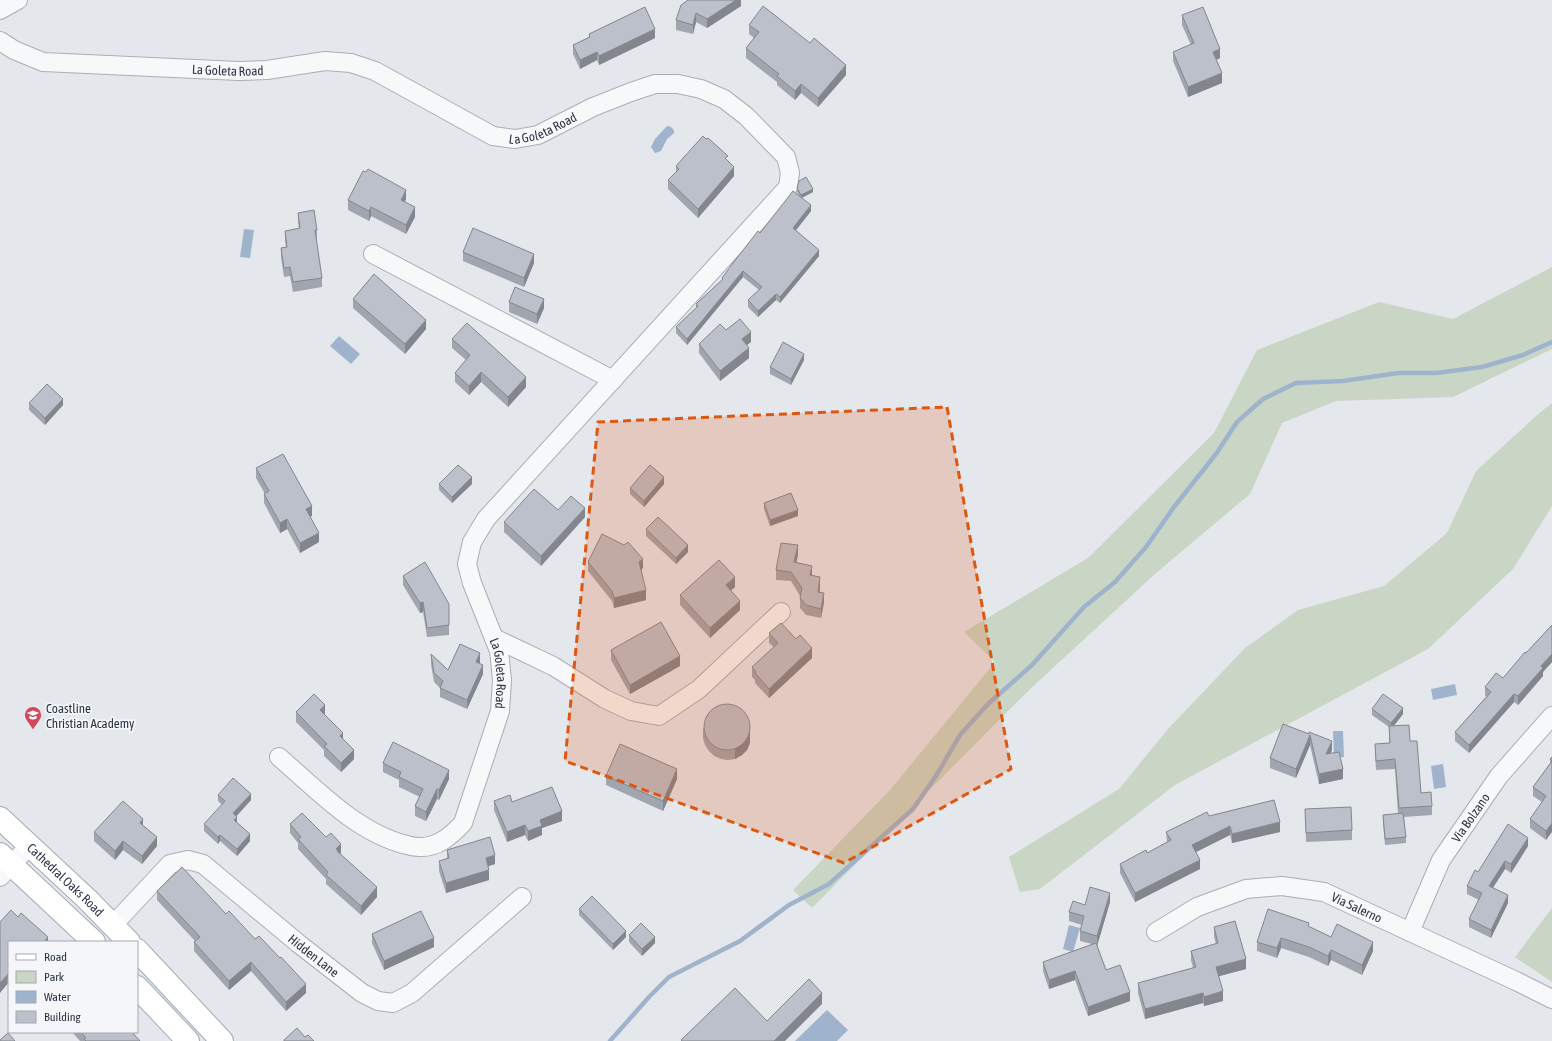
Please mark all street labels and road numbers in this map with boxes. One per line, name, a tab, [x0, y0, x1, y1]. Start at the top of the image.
street label: La Goleta Road	[192, 61, 264, 79]
street label: La Goleta Road	[508, 109, 579, 147]
street label: La Goleta Road	[487, 636, 510, 709]
street label: Via Bolzano	[1448, 790, 1492, 845]
street label: Cathedral Oaks Road	[24, 840, 107, 919]
street label: Via Salerno	[1329, 889, 1385, 925]
street label: Hidden Lane	[285, 931, 342, 980]

